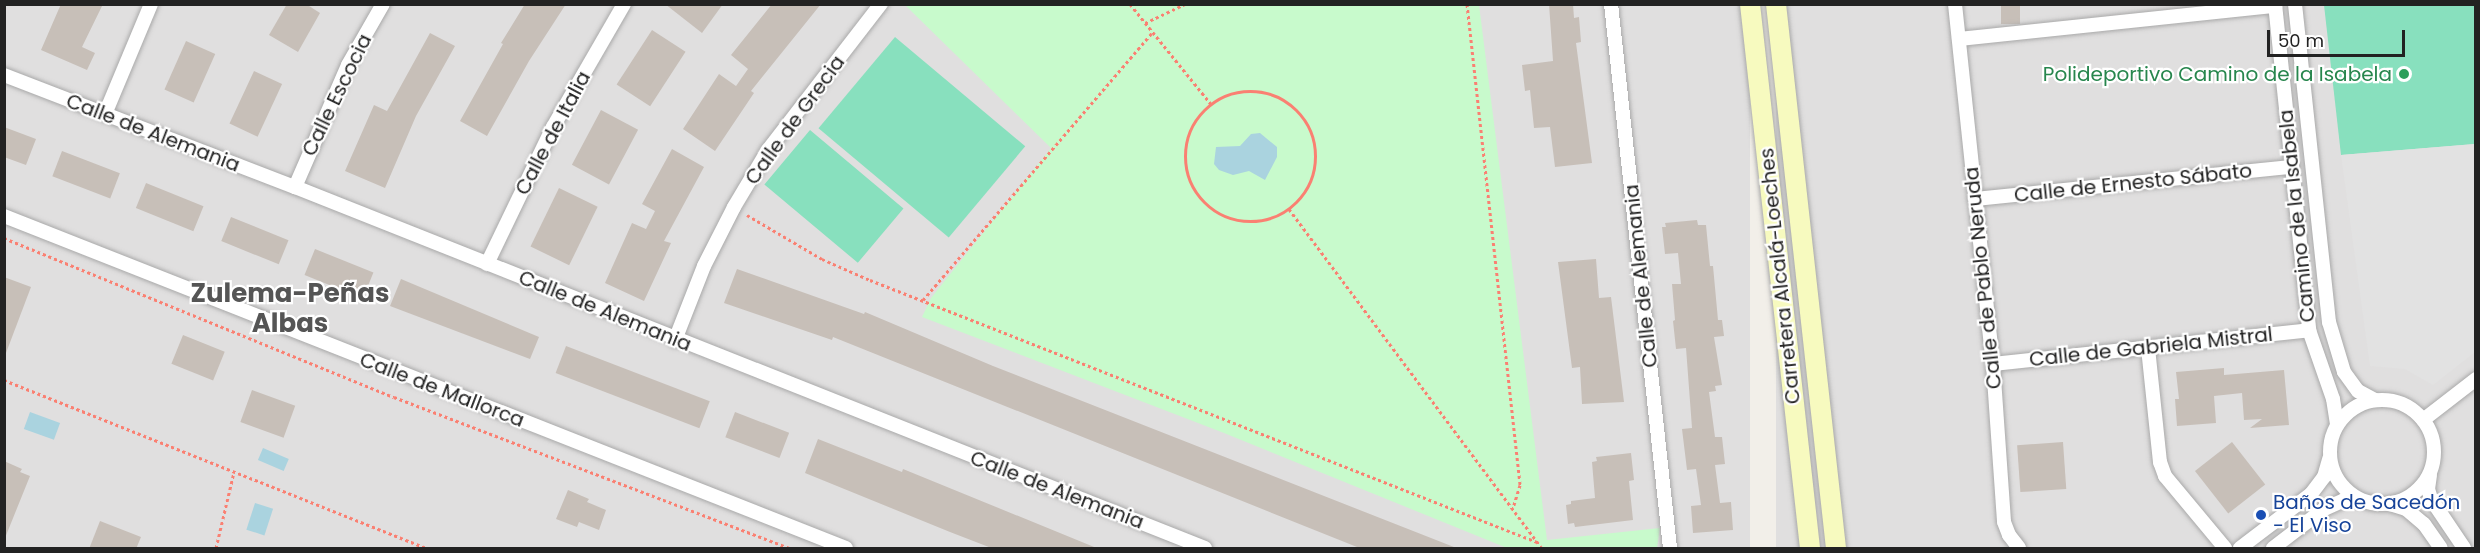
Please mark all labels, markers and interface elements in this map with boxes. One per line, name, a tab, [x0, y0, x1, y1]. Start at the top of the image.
scale bar	[2270, 18, 2408, 56]
text: 50 m	[2278, 28, 2324, 53]
street label: Calle Escocia	[297, 30, 377, 160]
street label: Calle de Grecia	[740, 51, 850, 189]
place label: Polideportivo Camino de la Isabela	[2043, 62, 2392, 86]
street label: Calle de Italia	[510, 67, 596, 199]
marker: Polideportivo Camino de la Isabela	[2397, 67, 2411, 81]
street label: Calle de Alemania	[63, 89, 243, 177]
street label: Camino de la Isabela	[2274, 108, 2320, 324]
street label: Carretera Alcalá-Loeches	[1755, 147, 1805, 405]
street label: Calle de Ernesto Sábato	[2013, 159, 2253, 207]
street label: Calle de Pablo Neruda	[1959, 166, 2007, 390]
street label: Calle de Alemania	[1619, 183, 1663, 369]
street label: Calle de Alemania	[515, 265, 695, 357]
district label: Zulema-Peñas Albas	[191, 278, 389, 340]
street label: Calle de Gabriela Mistral	[2028, 322, 2274, 372]
street label: Calle de Mallorca	[356, 348, 528, 432]
street label: Calle de Alemania	[967, 446, 1147, 534]
place label: Baños de Sacedón - El Viso	[2273, 491, 2460, 538]
marker: Baños de Sacedón - El Viso	[2254, 508, 2268, 522]

